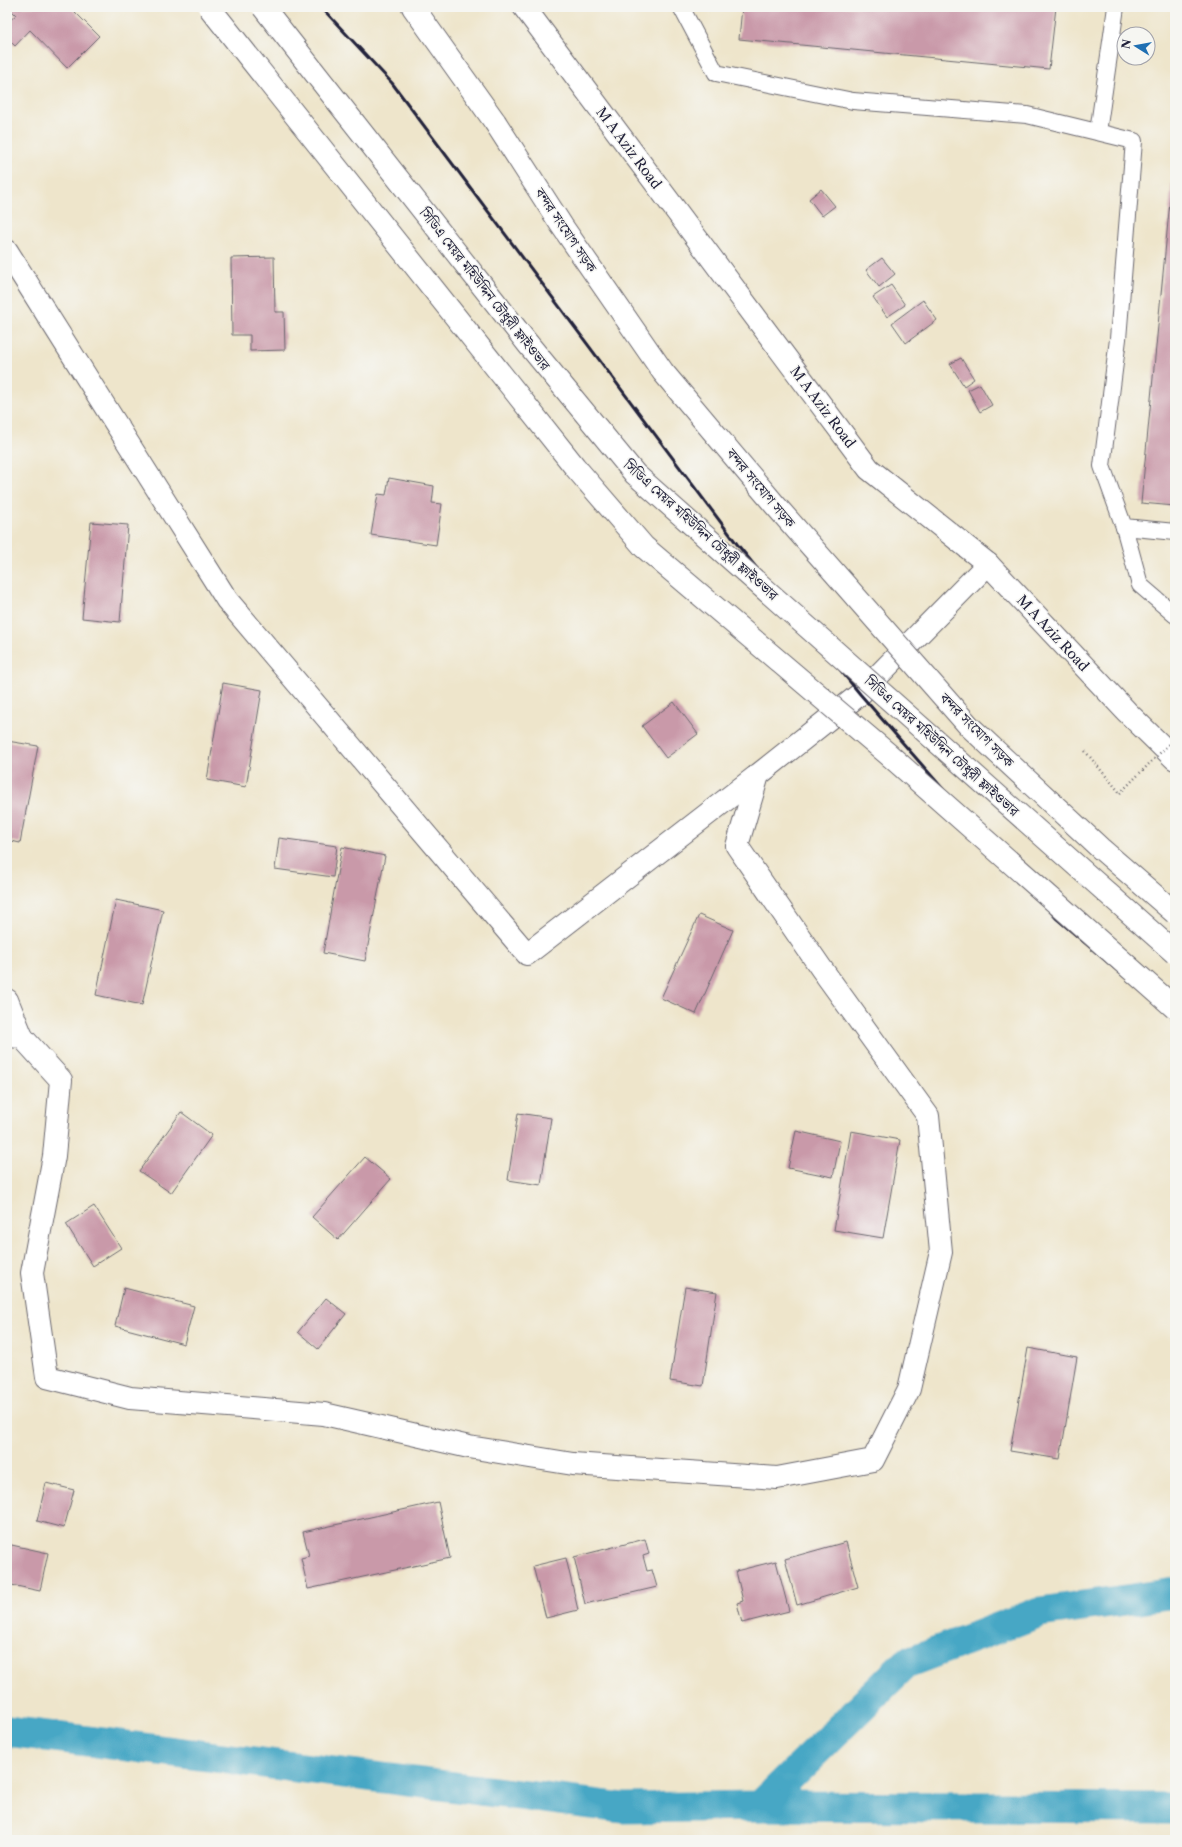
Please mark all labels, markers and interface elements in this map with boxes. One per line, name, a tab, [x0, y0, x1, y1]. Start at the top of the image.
north arrow	[1116, 26, 1156, 66]
text: N	[1118, 38, 1134, 50]
street label: M A Aziz Road	[592, 104, 666, 193]
street label: বন্দর সংযোগ সড়ক	[531, 184, 601, 277]
street label: সিডিএ মেয়র মহিউদ্দিন চৌধুরী ফ্লাইওভার	[415, 203, 555, 375]
street label: M A Aziz Road	[786, 363, 860, 452]
street label: বন্দর সংযোগ সড়ক	[722, 444, 800, 532]
street label: সিডিএ মেয়র মহিউদ্দিন চৌধুরী ফ্লাইওভার	[619, 455, 783, 605]
street label: M A Aziz Road	[1013, 591, 1093, 675]
street label: সিডিএ মেয়র মহিউদ্দিন চৌধুরী ফ্লাইওভার	[860, 671, 1024, 821]
street label: বন্দর সংযোগ সড়ক	[935, 688, 1019, 772]

